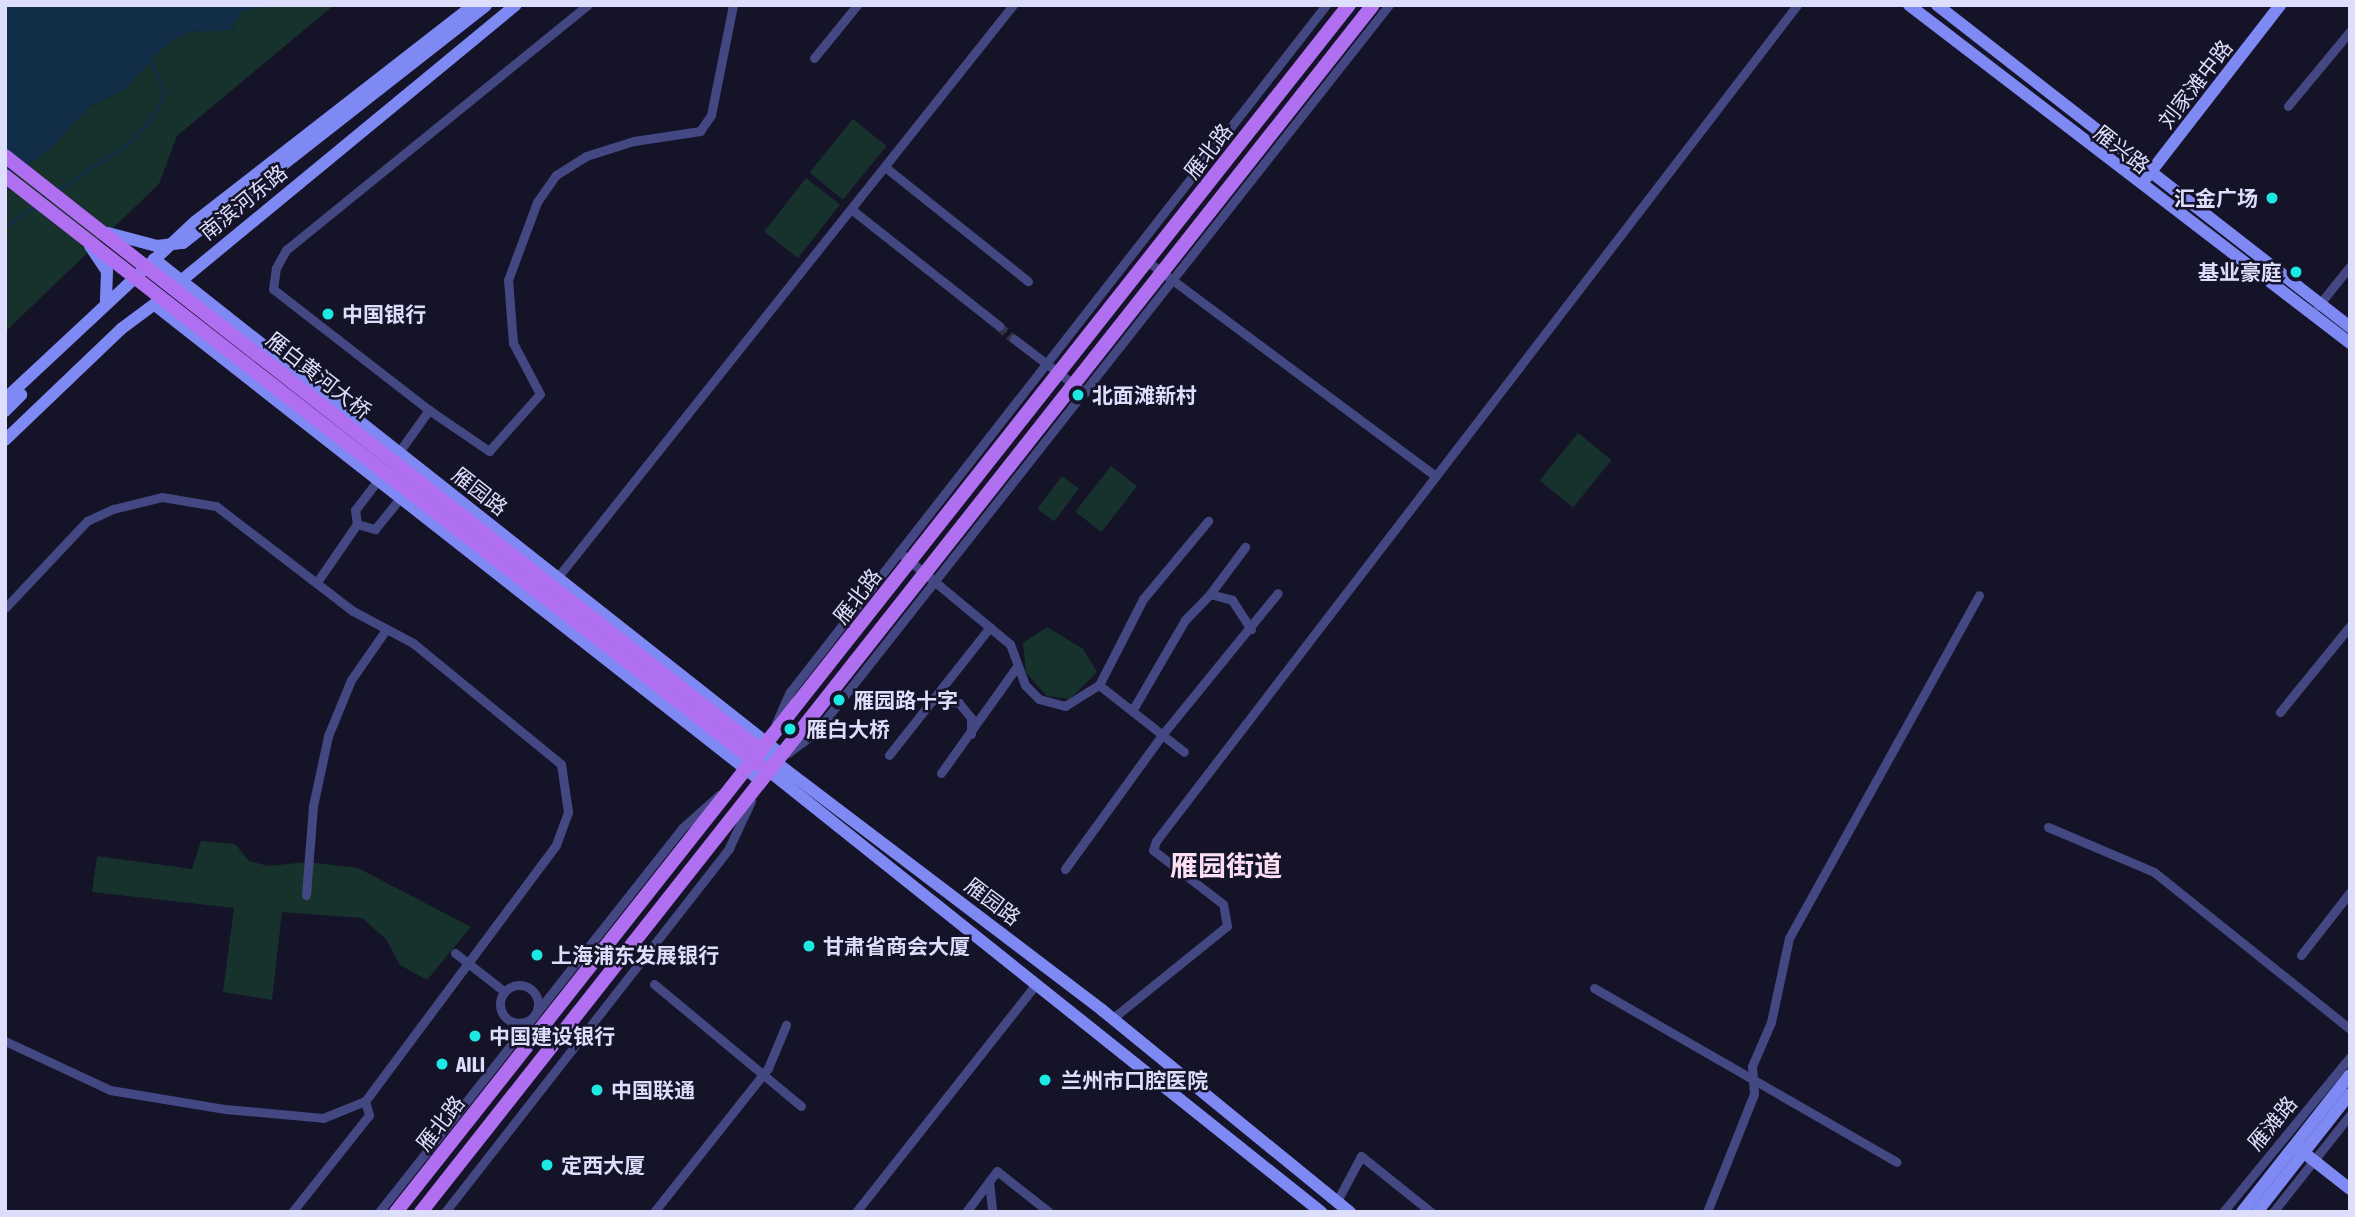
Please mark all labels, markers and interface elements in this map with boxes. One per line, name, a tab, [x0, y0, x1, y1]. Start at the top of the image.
street label: 刘家滩中路	[2153, 35, 2237, 133]
street label: 雁北路	[1179, 118, 1237, 184]
street label: 雁兴路	[2089, 120, 2155, 178]
street label: 南滨河东路	[194, 159, 292, 245]
place label: 汇金广场	[2174, 185, 2258, 211]
marker: 汇金广场	[2264, 190, 2280, 206]
place label: 基业豪庭	[2198, 259, 2282, 285]
marker: 基业豪庭	[2288, 264, 2304, 280]
place label: 中国银行	[342, 301, 426, 327]
marker: 中国银行	[320, 306, 336, 322]
street label: 雁白黄河大桥	[262, 326, 376, 424]
place label: 北面滩新村	[1092, 382, 1197, 408]
marker: 北面滩新村	[1070, 387, 1086, 403]
street label: 雁园路	[447, 462, 513, 520]
street label: 雁北路	[828, 563, 886, 629]
place label: 雁园路十字	[853, 687, 958, 713]
marker: 雁园路十字	[831, 692, 847, 708]
place label: 雁白大桥	[806, 716, 890, 742]
marker: 雁白大桥	[780, 719, 800, 739]
district label: 雁园街道	[1170, 849, 1282, 883]
street label: 雁园路	[960, 872, 1026, 930]
place label: 甘肃省商会大厦	[823, 933, 970, 959]
marker: 甘肃省商会大厦	[801, 938, 817, 954]
place label: 上海浦东发展银行	[551, 942, 719, 968]
marker: 上海浦东发展银行	[529, 947, 545, 963]
place label: 中国建设银行	[489, 1023, 615, 1049]
marker: 中国建设银行	[467, 1028, 483, 1044]
place label: AILI	[456, 1051, 485, 1077]
marker: AILI	[434, 1056, 450, 1072]
place label: 兰州市口腔医院	[1061, 1067, 1208, 1093]
marker: 兰州市口腔医院	[1035, 1070, 1055, 1090]
place label: 中国联通	[611, 1077, 695, 1103]
marker: 中国联通	[589, 1082, 605, 1098]
street label: 雁北路	[411, 1090, 469, 1156]
street label: 雁滩路	[2242, 1091, 2302, 1155]
place label: 定西大厦	[561, 1152, 645, 1178]
marker: 定西大厦	[539, 1157, 555, 1173]

